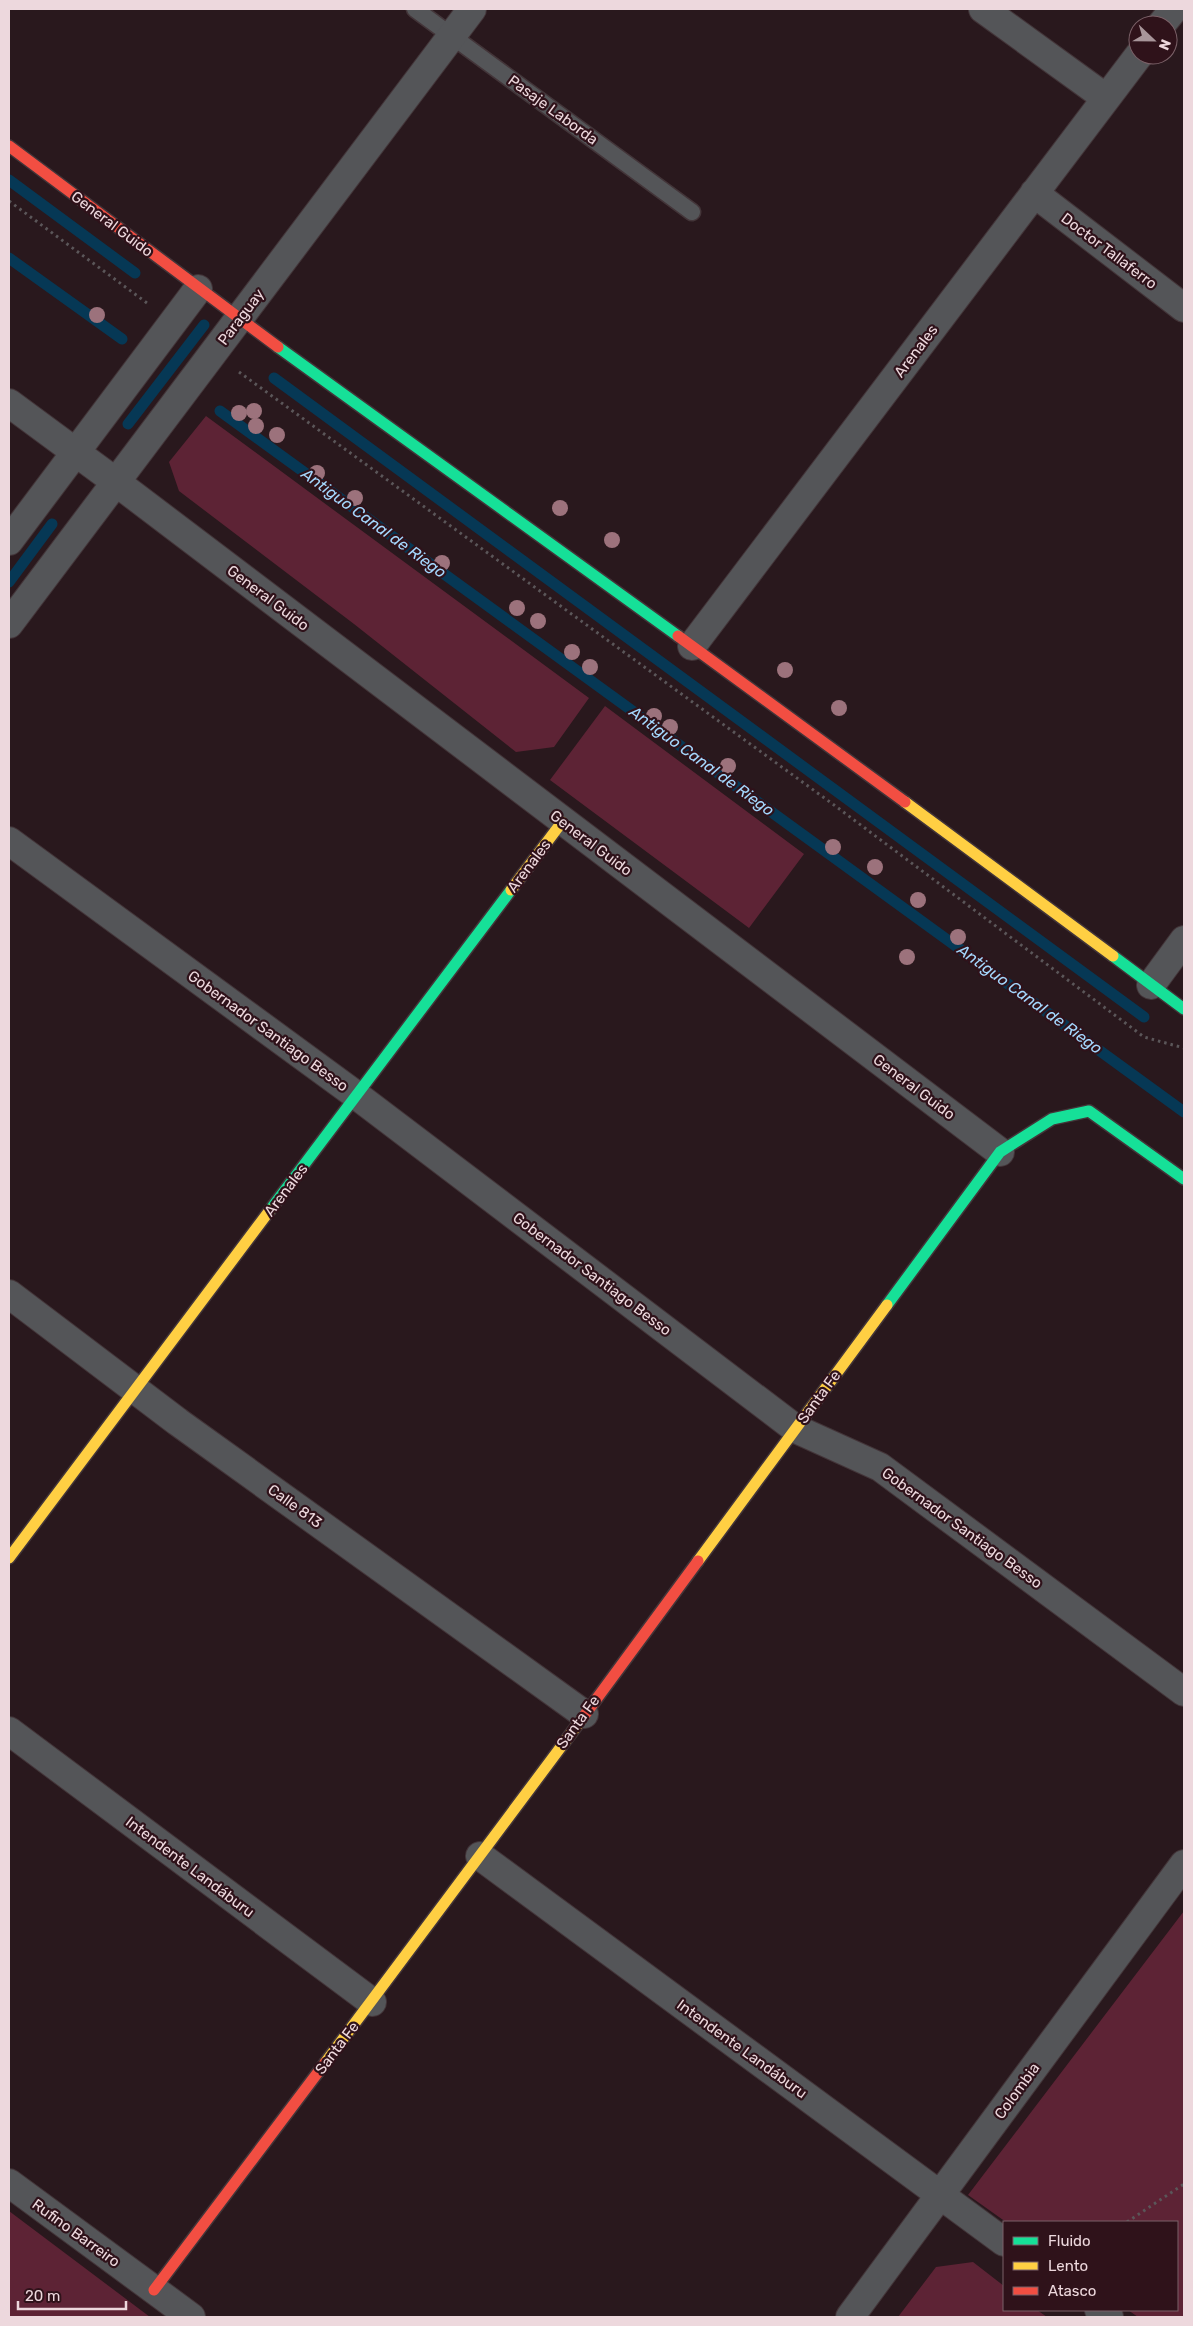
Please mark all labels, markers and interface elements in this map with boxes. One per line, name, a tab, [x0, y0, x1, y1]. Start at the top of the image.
north arrow	[1128, 15, 1178, 65]
text: N	[1155, 37, 1174, 53]
street label: Pasaje Laborda	[505, 71, 601, 149]
street label: General Guido	[68, 187, 156, 261]
street label: Doctor Tallaferro	[1058, 209, 1160, 293]
street label: Paraguay	[214, 285, 268, 349]
street label: Arenales	[890, 321, 942, 381]
water label: Antiguo Canal de Riego	[297, 464, 450, 582]
street label: General Guido	[224, 561, 312, 635]
water label: Antiguo Canal de Riego	[625, 702, 778, 820]
street label: General Guido	[547, 806, 635, 880]
street label: Arenales	[503, 836, 555, 896]
water label: Antiguo Canal de Riego	[953, 940, 1106, 1058]
street label: Gobernador Santiago Besso	[184, 967, 352, 1095]
street label: General Guido	[870, 1050, 958, 1124]
street label: Arenales	[260, 1160, 312, 1220]
street label: Gobernador Santiago Besso	[509, 1209, 675, 1339]
street label: Santa Fe	[794, 1367, 844, 1427]
street label: Gobernador Santiago Besso	[878, 1464, 1046, 1592]
street label: Calle 813	[264, 1480, 326, 1532]
street label: Santa Fe	[553, 1692, 603, 1752]
street label: Intendente Landáburu	[122, 1813, 258, 1921]
street label: Intendente Landáburu	[673, 1996, 811, 2102]
street label: Santa Fe	[311, 2018, 363, 2078]
street label: Colombia	[991, 2059, 1043, 2123]
street label: Rufino Barreiro	[29, 2195, 123, 2271]
legend	[1003, 2221, 1178, 2311]
text: Fluido	[1048, 2232, 1091, 2250]
text: Lento	[1048, 2257, 1088, 2275]
scale bar	[18, 2278, 125, 2310]
text: Atasco	[1048, 2282, 1096, 2300]
text: 20 m	[25, 2287, 60, 2305]

